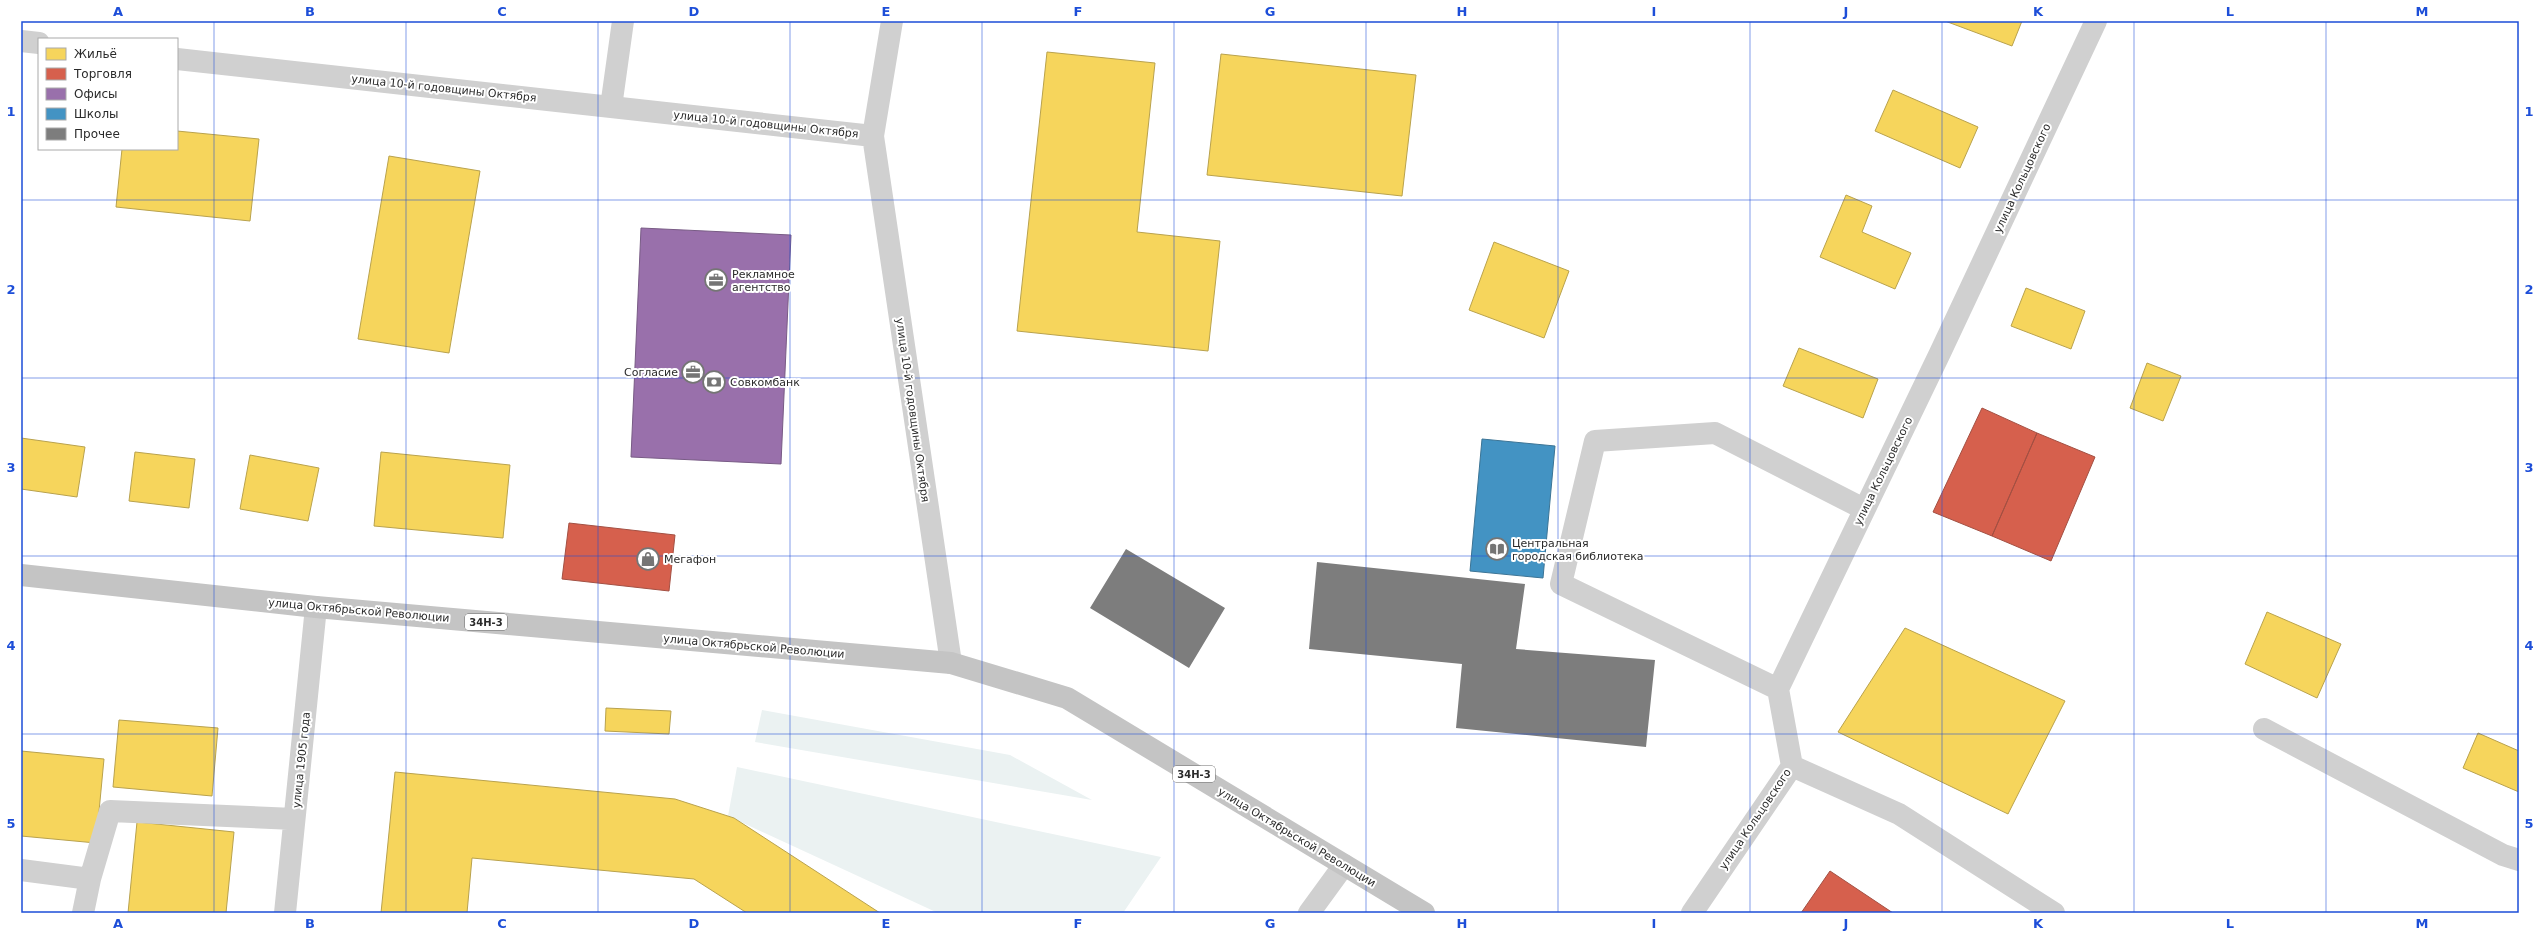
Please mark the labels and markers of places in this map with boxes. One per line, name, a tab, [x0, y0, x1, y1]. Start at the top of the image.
office icon: Рекламное агентство	[703, 267, 729, 293]
place label: Рекламное агентство	[732, 268, 795, 294]
office icon: Согласие	[680, 359, 706, 385]
place label: Согласие	[624, 366, 678, 379]
bank icon: Совкомбанк	[701, 369, 727, 395]
place label: Совкомбанк	[730, 376, 800, 389]
library icon: Центральная городская библиотека	[1484, 536, 1510, 562]
place label: Центральная городская библиотека	[1512, 537, 1644, 563]
shop icon: Мегафон	[635, 546, 661, 572]
place label: Мегафон	[664, 553, 716, 566]

